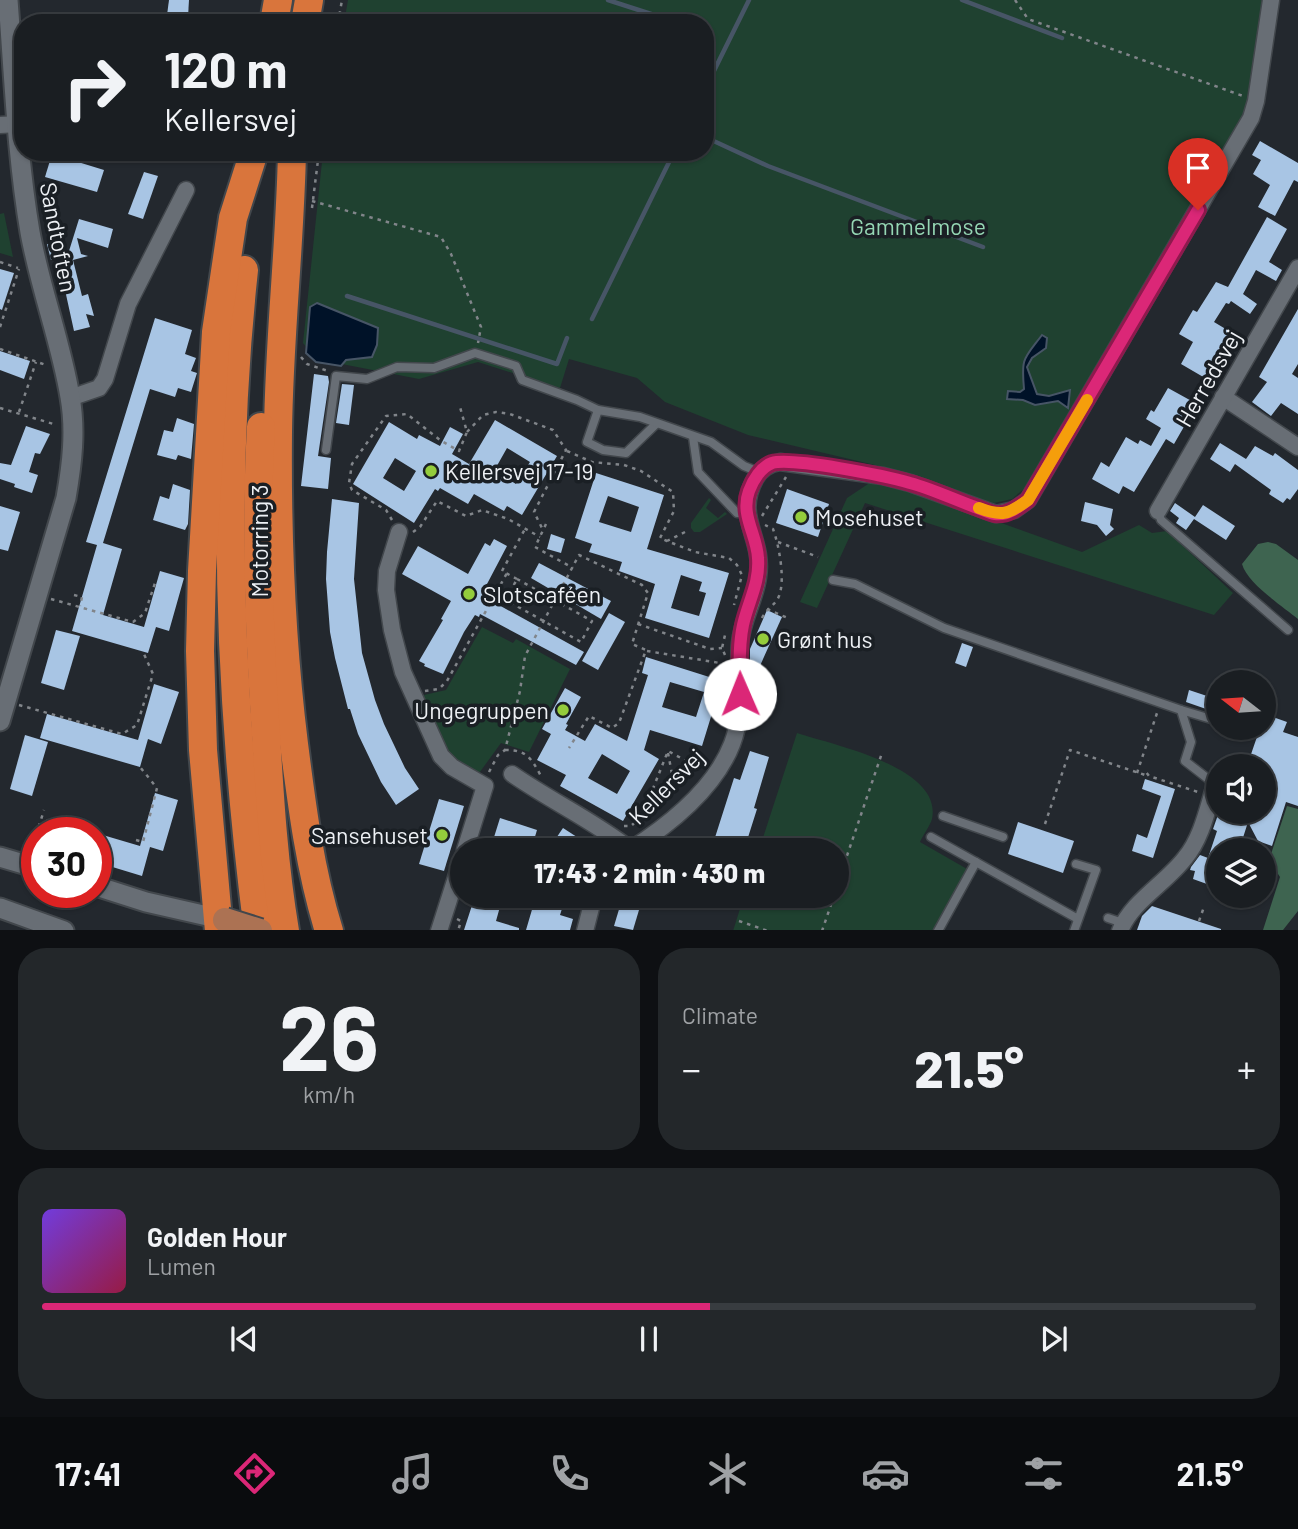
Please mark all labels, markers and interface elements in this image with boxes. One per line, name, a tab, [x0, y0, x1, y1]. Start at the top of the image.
text: 120 m	[164, 39, 287, 98]
icon: right	[49, 42, 140, 133]
text: Kellersvej	[164, 99, 297, 137]
pin	[1168, 138, 1228, 210]
icon: arrive	[1179, 149, 1217, 187]
street label: Sandtoften	[35, 180, 83, 294]
park label: Gammelmose	[850, 212, 986, 240]
street label: Herredsvej	[1169, 324, 1247, 432]
place label: Kellersvej 17-19	[445, 457, 594, 485]
marker: Kellersvej 17-19	[423, 463, 439, 479]
street label: Motorring 3	[245, 484, 273, 598]
place label: Mosehuset	[815, 503, 924, 531]
marker: Mosehuset	[793, 509, 809, 525]
place label: Slotscaféen	[483, 580, 601, 608]
marker: Slotscaféen	[461, 586, 477, 602]
place label: Grønt hus	[777, 625, 873, 653]
marker: Grønt hus	[755, 631, 771, 647]
position arrow	[703, 657, 777, 731]
north arrow	[1206, 670, 1276, 740]
map controls	[1206, 670, 1276, 908]
place label: Ungegruppen	[414, 696, 549, 724]
marker: Ungegruppen	[555, 702, 571, 718]
street label: Kellersvej	[622, 742, 710, 830]
button: sound	[1206, 754, 1276, 824]
speed limit sign: 30	[21, 817, 112, 908]
place label: Sansehuset	[311, 821, 428, 849]
marker: Sansehuset	[434, 827, 450, 843]
button: layers	[1206, 838, 1276, 908]
text: 17:43 · 2 min · 430 m	[534, 857, 765, 888]
text: 26	[279, 980, 379, 1089]
text: Climate	[682, 1001, 758, 1029]
text: 21.5°	[914, 1036, 1024, 1098]
text: −	[682, 1045, 701, 1091]
text: +	[1237, 1045, 1256, 1091]
text: km/h	[303, 1080, 355, 1108]
text: Golden Hour	[147, 1221, 287, 1252]
text: Lumen	[147, 1252, 216, 1280]
icon: previous	[225, 1320, 263, 1358]
icon: pause	[630, 1320, 668, 1358]
icon: next	[1035, 1320, 1073, 1358]
icon: directions	[230, 1449, 279, 1498]
icon: music	[388, 1449, 437, 1498]
icon: phone	[545, 1449, 594, 1498]
icon: climate	[703, 1449, 752, 1498]
icon: car	[861, 1449, 910, 1498]
icon: filters	[1019, 1449, 1068, 1498]
text: 17:41	[54, 1454, 121, 1492]
text: 21.5°	[1177, 1454, 1244, 1492]

